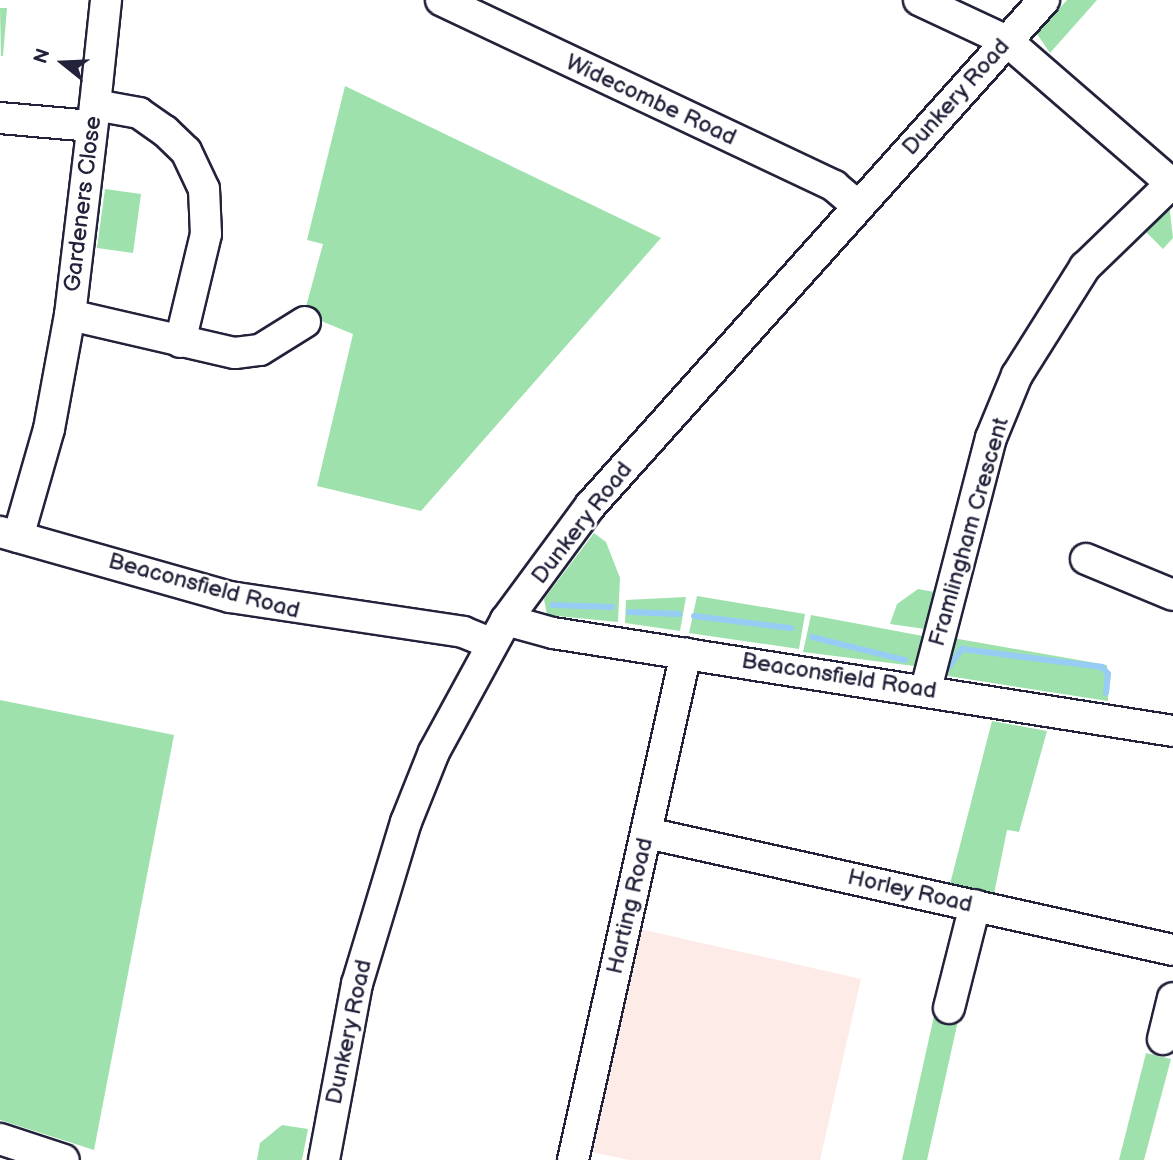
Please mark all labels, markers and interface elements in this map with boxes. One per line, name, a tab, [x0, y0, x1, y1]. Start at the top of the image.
north arrow	[28, 28, 98, 98]
street label: Dunkery Road	[896, 32, 1016, 162]
text: N	[29, 46, 56, 67]
street label: Widecombe Road	[561, 48, 741, 152]
street label: Gardeners Close	[59, 115, 107, 293]
street label: Framlingham Crescent	[923, 415, 1015, 649]
street label: Dunkery Road	[525, 456, 639, 590]
street label: Beaconsfield Road	[105, 547, 303, 625]
street label: Beaconsfield Road	[740, 647, 938, 705]
street label: Harting Road	[601, 835, 659, 977]
street label: Horley Road	[844, 863, 976, 919]
street label: Dunkery Road	[320, 956, 378, 1108]

